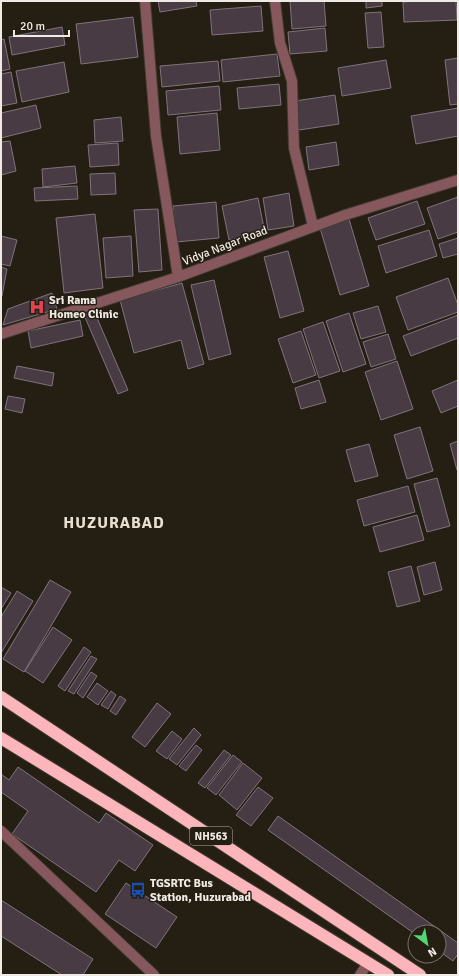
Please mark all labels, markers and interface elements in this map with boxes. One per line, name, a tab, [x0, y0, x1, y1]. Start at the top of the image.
scale bar	[14, 12, 69, 38]
text: 20 m	[20, 19, 45, 34]
street label: Vidya Nagar Road	[180, 223, 270, 269]
place label: Sri Rama Homeo Clinic	[49, 293, 119, 322]
hospital icon: Sri Rama Homeo Clinic	[28, 298, 46, 316]
district label: HUZURABAD	[63, 513, 165, 533]
road number: NH563	[190, 827, 232, 845]
place label: TGSRTC Bus Station, Huzurabad	[150, 876, 251, 905]
bus stop icon: TGSRTC Bus Station, Huzurabad	[129, 881, 147, 899]
north arrow	[407, 924, 447, 964]
text: N	[425, 945, 439, 960]

